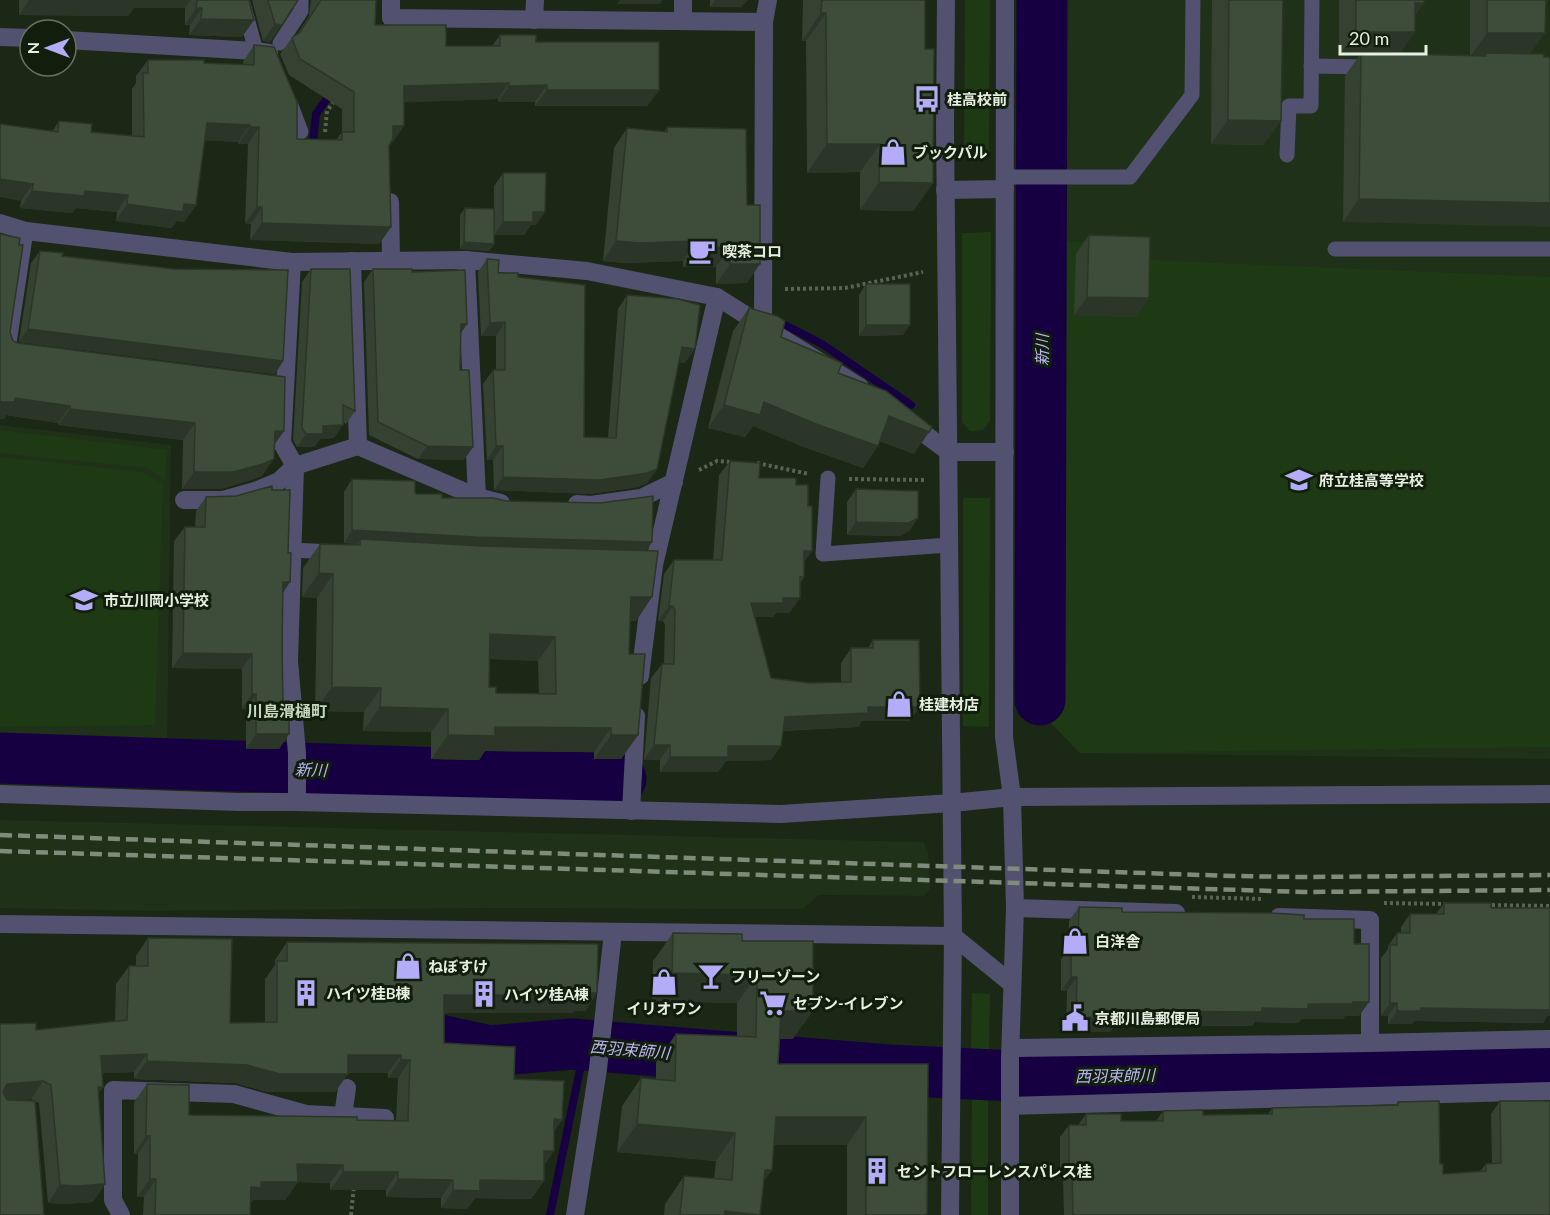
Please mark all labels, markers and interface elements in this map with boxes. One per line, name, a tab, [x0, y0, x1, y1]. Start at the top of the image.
north arrow	[18, 18, 78, 78]
scale bar	[1340, 18, 1426, 56]
text: 20 m	[1349, 27, 1389, 49]
text: N	[23, 42, 42, 54]
bus stop icon: 桂高校前	[912, 84, 942, 114]
place label: 桂高校前	[947, 90, 1007, 108]
shop icon: ブックパル	[878, 137, 908, 167]
place label: ブックパル	[913, 143, 987, 161]
cafe icon: 喫茶コロ	[687, 236, 717, 266]
place label: 喫茶コロ	[722, 242, 782, 260]
water label: 新川	[1032, 332, 1051, 366]
school or university icon: 府立桂高等学校	[1284, 465, 1314, 495]
place label: 府立桂高等学校	[1319, 471, 1424, 489]
school or university icon: 市立川岡小学校	[69, 585, 99, 615]
place label: 市立川岡小学校	[104, 591, 209, 609]
shop icon: 桂建材店	[884, 689, 914, 719]
place label: 桂建材店	[919, 695, 979, 713]
district label: 川島滑樋町	[247, 701, 327, 720]
water label: 新川	[295, 759, 329, 779]
shop icon: 白洋舎	[1060, 926, 1090, 956]
place label: 白洋舎	[1095, 932, 1141, 950]
shop icon: ねぼすけ	[393, 951, 423, 981]
place label: ねぼすけ	[428, 957, 488, 975]
bar icon: フリーゾーン	[696, 961, 726, 991]
shop icon: イリオワン	[649, 967, 679, 997]
place label: フリーゾーン	[731, 967, 820, 985]
building icon: ハイツ桂B棟	[291, 978, 321, 1008]
building icon: ハイツ桂A棟	[469, 979, 499, 1009]
place label: ハイツ桂B棟	[326, 984, 411, 1002]
place label: ハイツ桂A棟	[504, 985, 589, 1003]
supermarket icon: セブン-イレブン	[758, 988, 788, 1018]
place label: セブン-イレブン	[793, 994, 904, 1012]
place label: イリオワン	[626, 999, 702, 1017]
public building icon: 京都川島郵便局	[1060, 1003, 1090, 1033]
place label: 京都川島郵便局	[1095, 1009, 1200, 1027]
water label: 西羽束師川	[589, 1036, 673, 1062]
water label: 西羽束師川	[1075, 1065, 1157, 1085]
building icon: セントフローレンスパレス桂	[862, 1156, 892, 1186]
place label: セントフローレンスパレス桂	[897, 1162, 1092, 1180]

